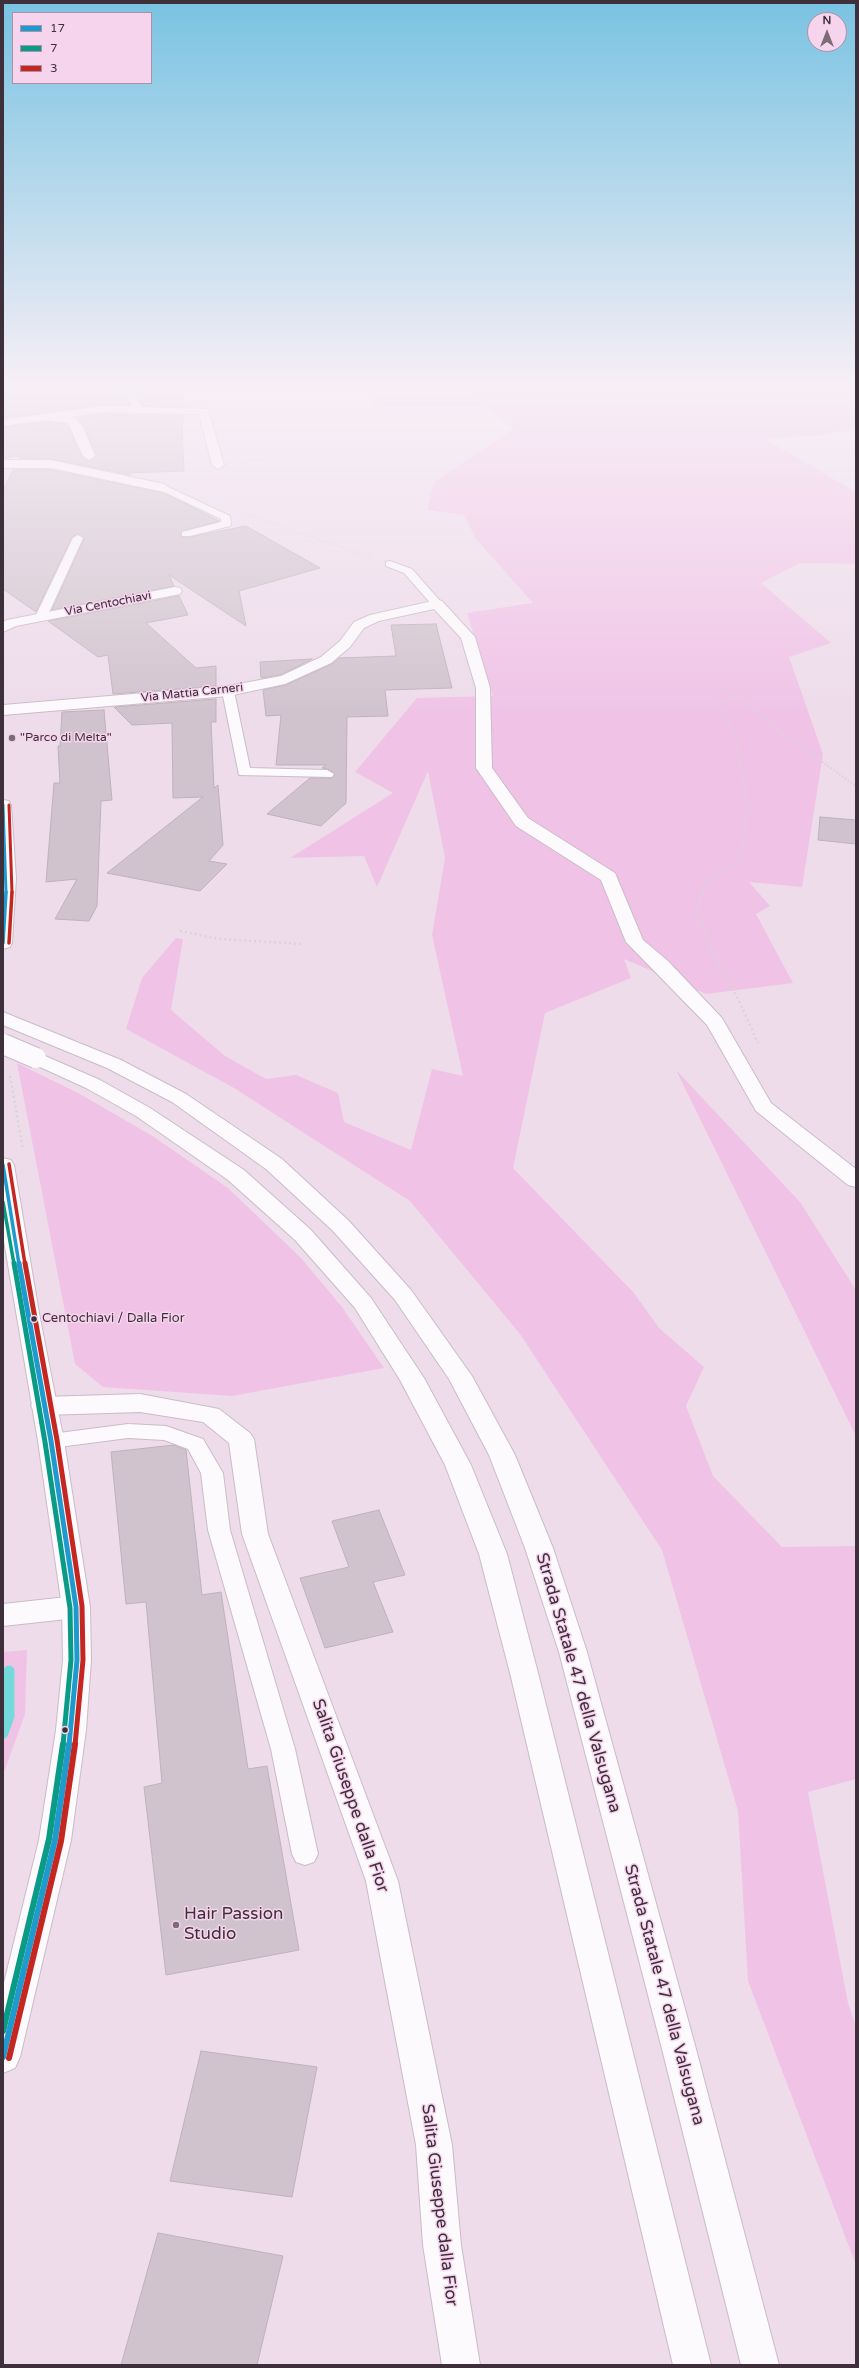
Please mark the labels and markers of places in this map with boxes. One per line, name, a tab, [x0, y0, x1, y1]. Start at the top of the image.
place label: "Parco di Melta"	[20, 731, 112, 745]
marker: "Parco di Melta"	[7, 733, 17, 743]
place label: Centochiavi / Dalla Fior	[42, 1311, 185, 1327]
marker: Centochiavi / Dalla Fior	[29, 1314, 39, 1324]
unlabelled marker	[60, 1725, 70, 1735]
place label: Hair Passion Studio	[184, 1905, 283, 1945]
marker: Hair Passion Studio	[171, 1920, 181, 1930]

